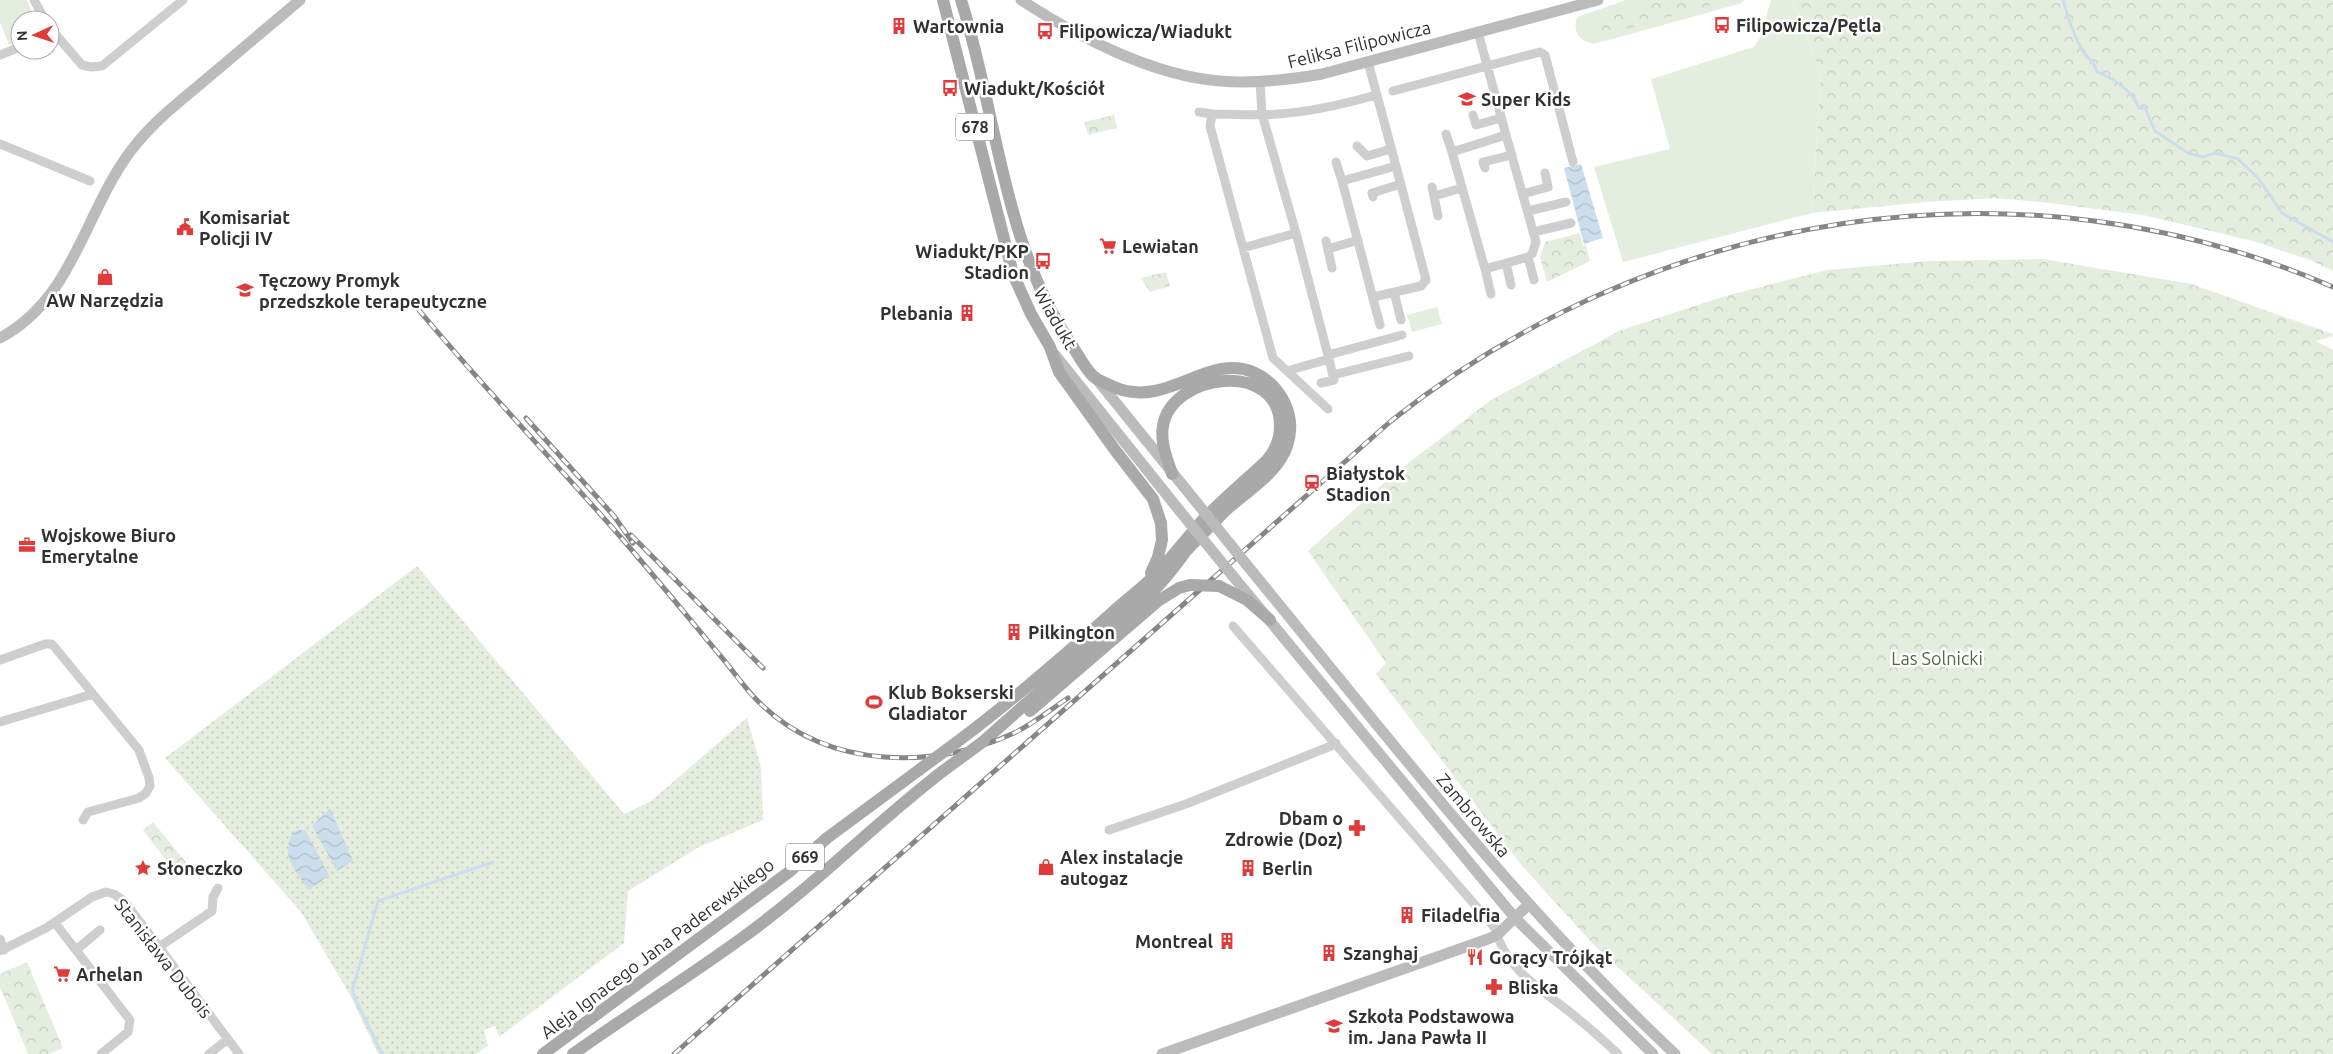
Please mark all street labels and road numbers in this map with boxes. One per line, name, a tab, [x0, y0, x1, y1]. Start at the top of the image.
street label: Feliksa Filipowicza	[1285, 17, 1433, 71]
road number: 678	[956, 114, 994, 140]
street label: Wiadukt	[1030, 284, 1082, 352]
street label: Zambrowska	[1433, 769, 1515, 861]
road number: 669	[786, 844, 824, 870]
street label: Aleja Ignacego Jana Paderewskiego	[536, 854, 778, 1042]
street label: Stanisława Dubois	[111, 894, 217, 1022]

